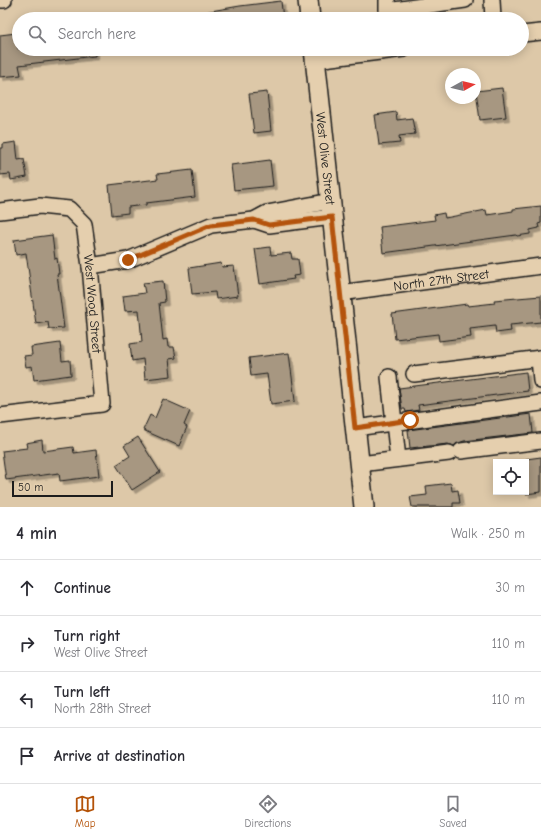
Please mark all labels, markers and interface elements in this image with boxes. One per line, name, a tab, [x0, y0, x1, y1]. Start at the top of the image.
search box	[12, 12, 529, 56]
icon: search	[26, 23, 48, 45]
text: Search here	[58, 25, 136, 43]
north arrow	[445, 68, 481, 104]
street label: West Olive Street	[313, 111, 338, 207]
route end	[119, 251, 137, 269]
street label: West Wood Street	[80, 254, 105, 355]
street label: North 27th Street	[392, 266, 491, 294]
route start	[401, 411, 419, 429]
map controls	[493, 459, 529, 495]
button: locate	[493, 459, 529, 495]
scale bar	[12, 479, 113, 498]
text: 50 m	[18, 481, 43, 494]
text: 4 min	[16, 524, 57, 543]
text: Walk · 250 m	[451, 526, 525, 541]
icon: ahead	[16, 577, 38, 599]
text: Continue	[54, 579, 111, 597]
text: 30 m	[495, 580, 525, 595]
text: Turn right	[54, 627, 120, 645]
icon: right	[16, 633, 38, 655]
text: 110 m	[492, 636, 525, 651]
text: West Olive Street	[54, 645, 147, 660]
text: Turn left	[54, 683, 110, 701]
icon: left	[16, 689, 38, 711]
text: 110 m	[492, 692, 525, 707]
text: North 28th Street	[54, 701, 151, 716]
icon: arrive	[16, 745, 38, 767]
text: Arrive at destination	[54, 747, 185, 765]
tab: Map	[74, 793, 96, 830]
tab: Directions	[244, 793, 291, 830]
tab: Saved	[439, 793, 467, 830]

